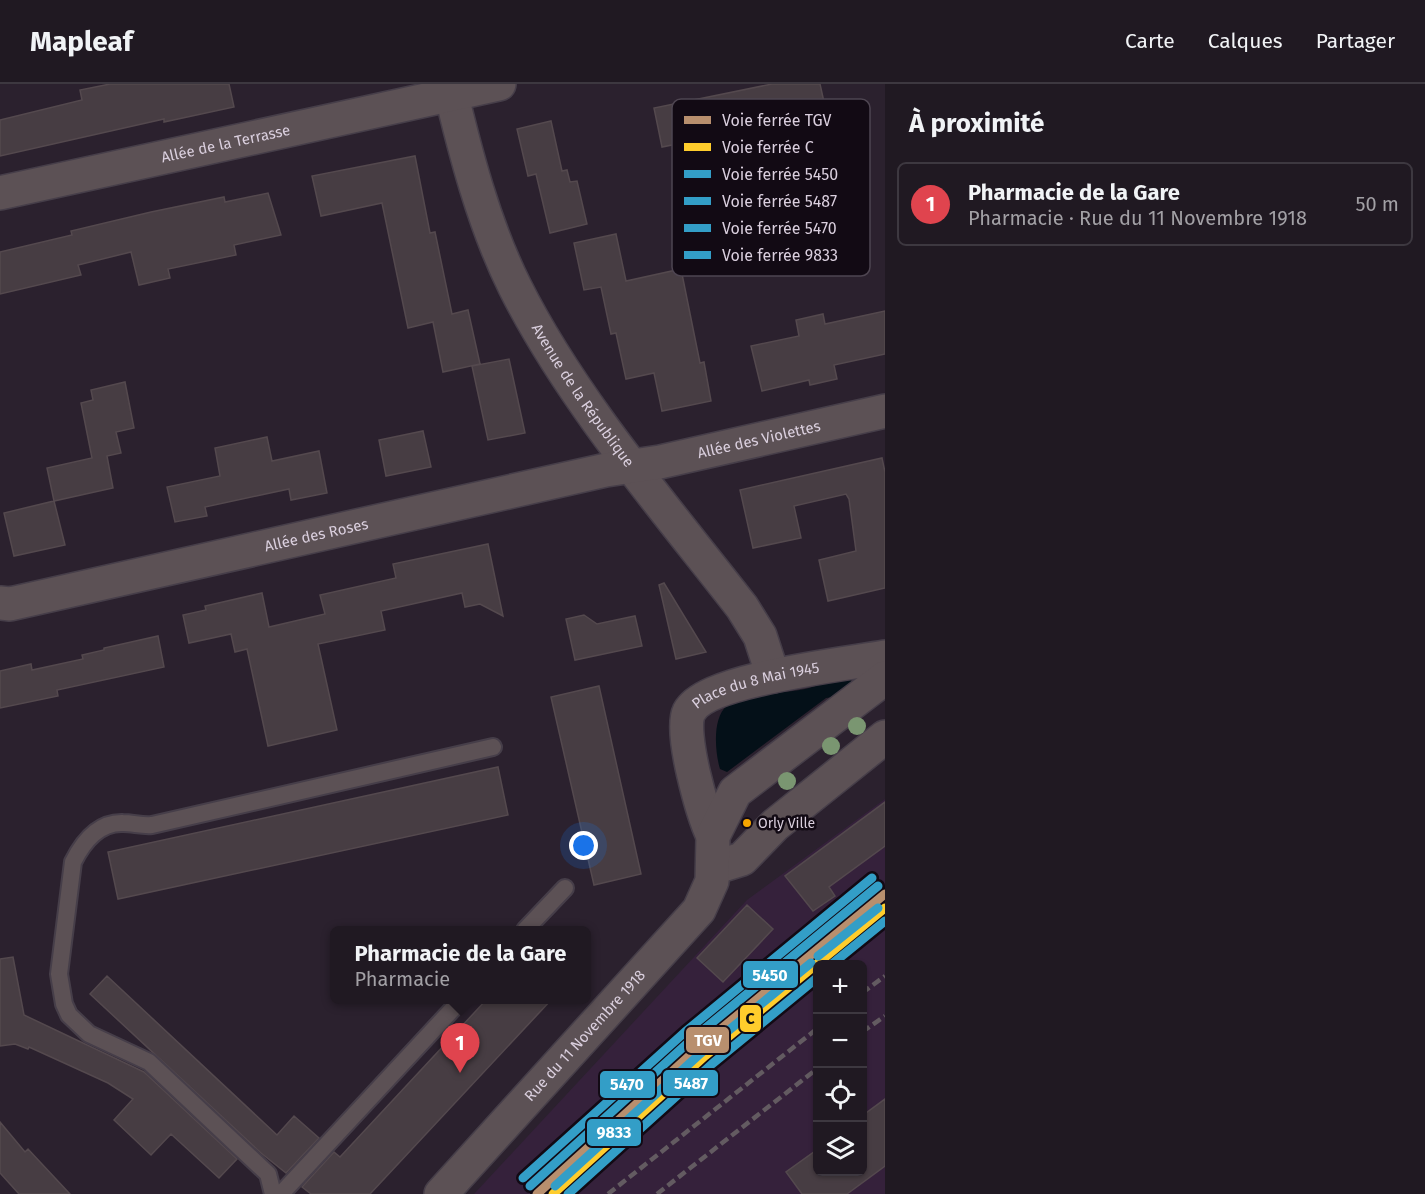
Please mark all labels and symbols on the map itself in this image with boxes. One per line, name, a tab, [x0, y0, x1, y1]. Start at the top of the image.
legend	[672, 99, 870, 276]
text: Voie ferrée TGV	[722, 111, 832, 130]
street label: Allée de la Terrasse	[159, 121, 292, 167]
text: Voie ferrée C	[722, 138, 814, 157]
text: Voie ferrée 5450	[722, 165, 838, 184]
text: Voie ferrée 5487	[722, 192, 837, 211]
text: Voie ferrée 5470	[722, 219, 837, 238]
text: Voie ferrée 9833	[722, 246, 838, 265]
street label: Avenue de la République	[528, 321, 638, 471]
street label: Allée des Violettes	[696, 417, 822, 462]
street label: Allée des Roses	[263, 515, 370, 556]
street label: Place du 8 Mai 1945	[688, 659, 820, 713]
place label: Orly Ville	[758, 815, 815, 832]
marker: Orly Ville	[741, 817, 753, 829]
your location	[569, 831, 598, 860]
line badge: 5450	[742, 960, 799, 989]
street label: Rue du 11 Novembre 1918	[521, 966, 649, 1105]
text: 5450	[752, 966, 788, 985]
line badge: C	[739, 1004, 762, 1033]
text: C	[745, 1009, 755, 1028]
pin: 1	[440, 1024, 480, 1073]
line badge: TGV	[685, 1026, 730, 1054]
text: TGV	[694, 1031, 723, 1050]
line badge: 5487	[662, 1069, 719, 1097]
line badge: 5470	[599, 1070, 656, 1099]
text: 5487	[674, 1074, 709, 1093]
text: 5470	[610, 1075, 644, 1094]
line badge: 9833	[586, 1118, 642, 1147]
text: 9833	[597, 1123, 631, 1142]

